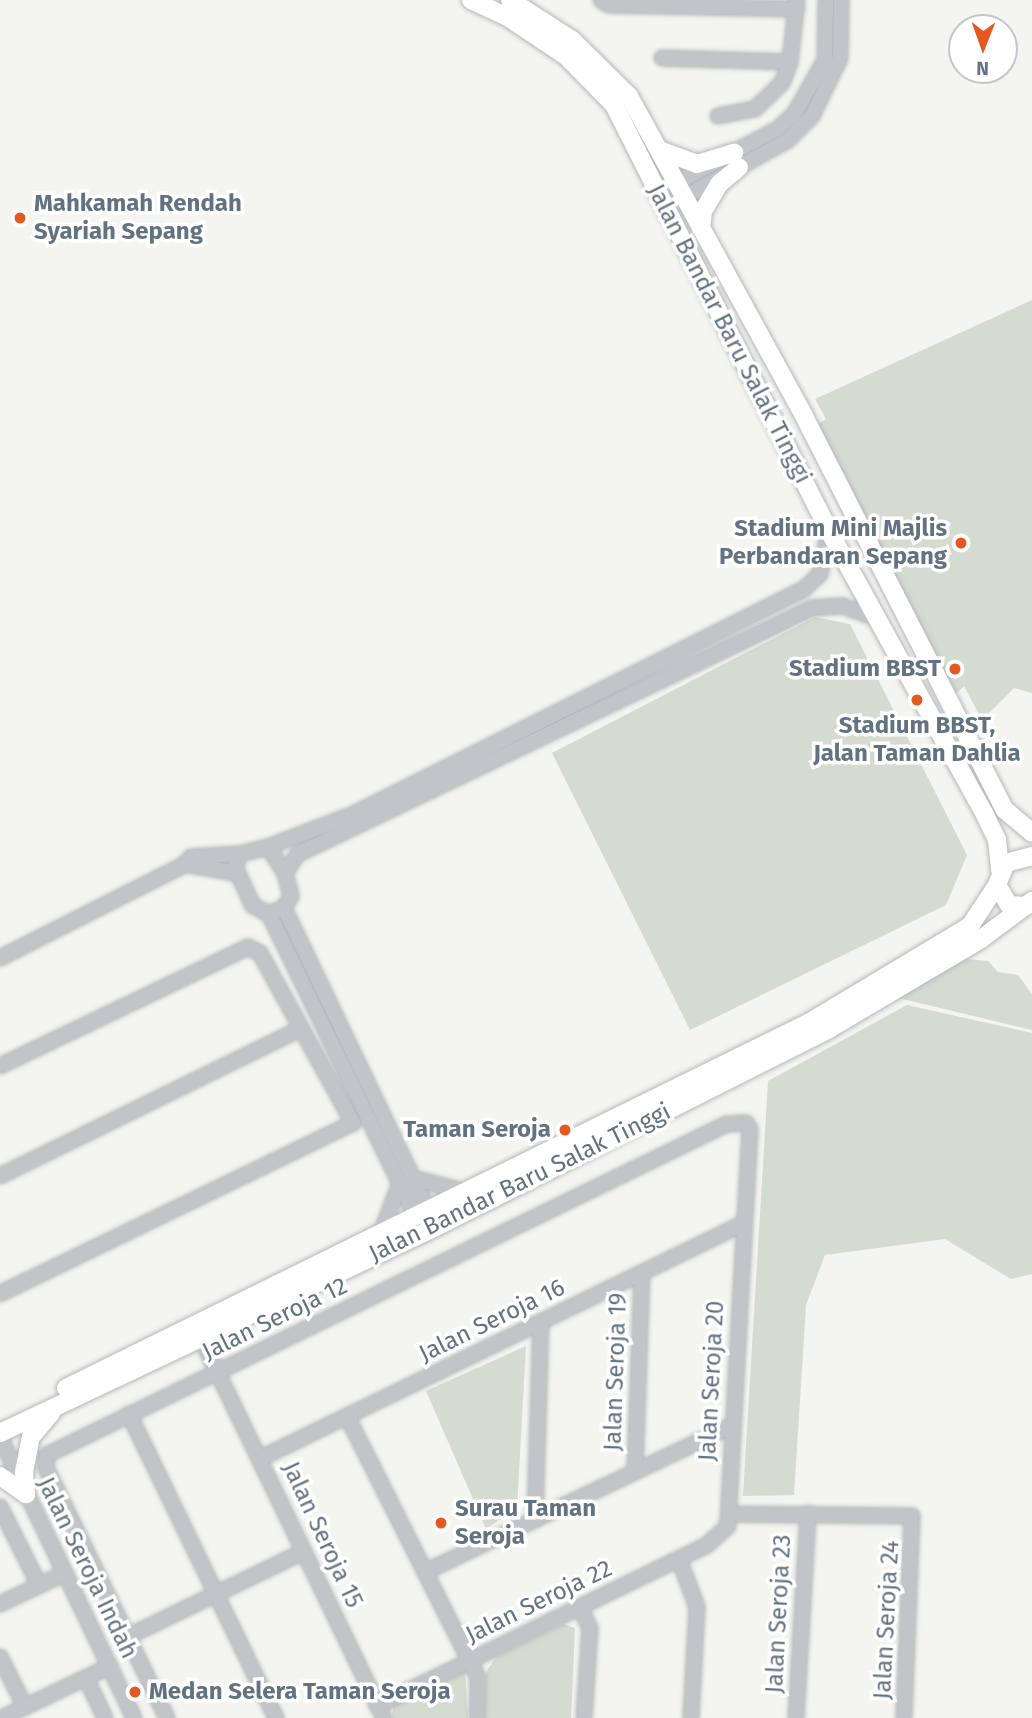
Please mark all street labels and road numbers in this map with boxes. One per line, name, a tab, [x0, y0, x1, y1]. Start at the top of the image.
street label: Jalan Bandar Baru Salak Tinggi	[641, 180, 817, 488]
street label: Jalan Bandar Baru Salak Tinggi	[364, 1097, 676, 1269]
street label: Jalan Seroja 12	[198, 1272, 352, 1366]
street label: Jalan Seroja 16	[414, 1273, 570, 1369]
street label: Jalan Seroja 19	[599, 1292, 633, 1452]
street label: Jalan Seroja 20	[693, 1300, 731, 1462]
street label: Jalan Seroja 15	[276, 1457, 368, 1613]
street label: Jalan Seroja Indah	[31, 1473, 143, 1663]
street label: Jalan Seroja 23	[760, 1534, 798, 1694]
street label: Jalan Seroja 24	[868, 1540, 906, 1700]
street label: Jalan Seroja 22	[461, 1554, 617, 1650]

